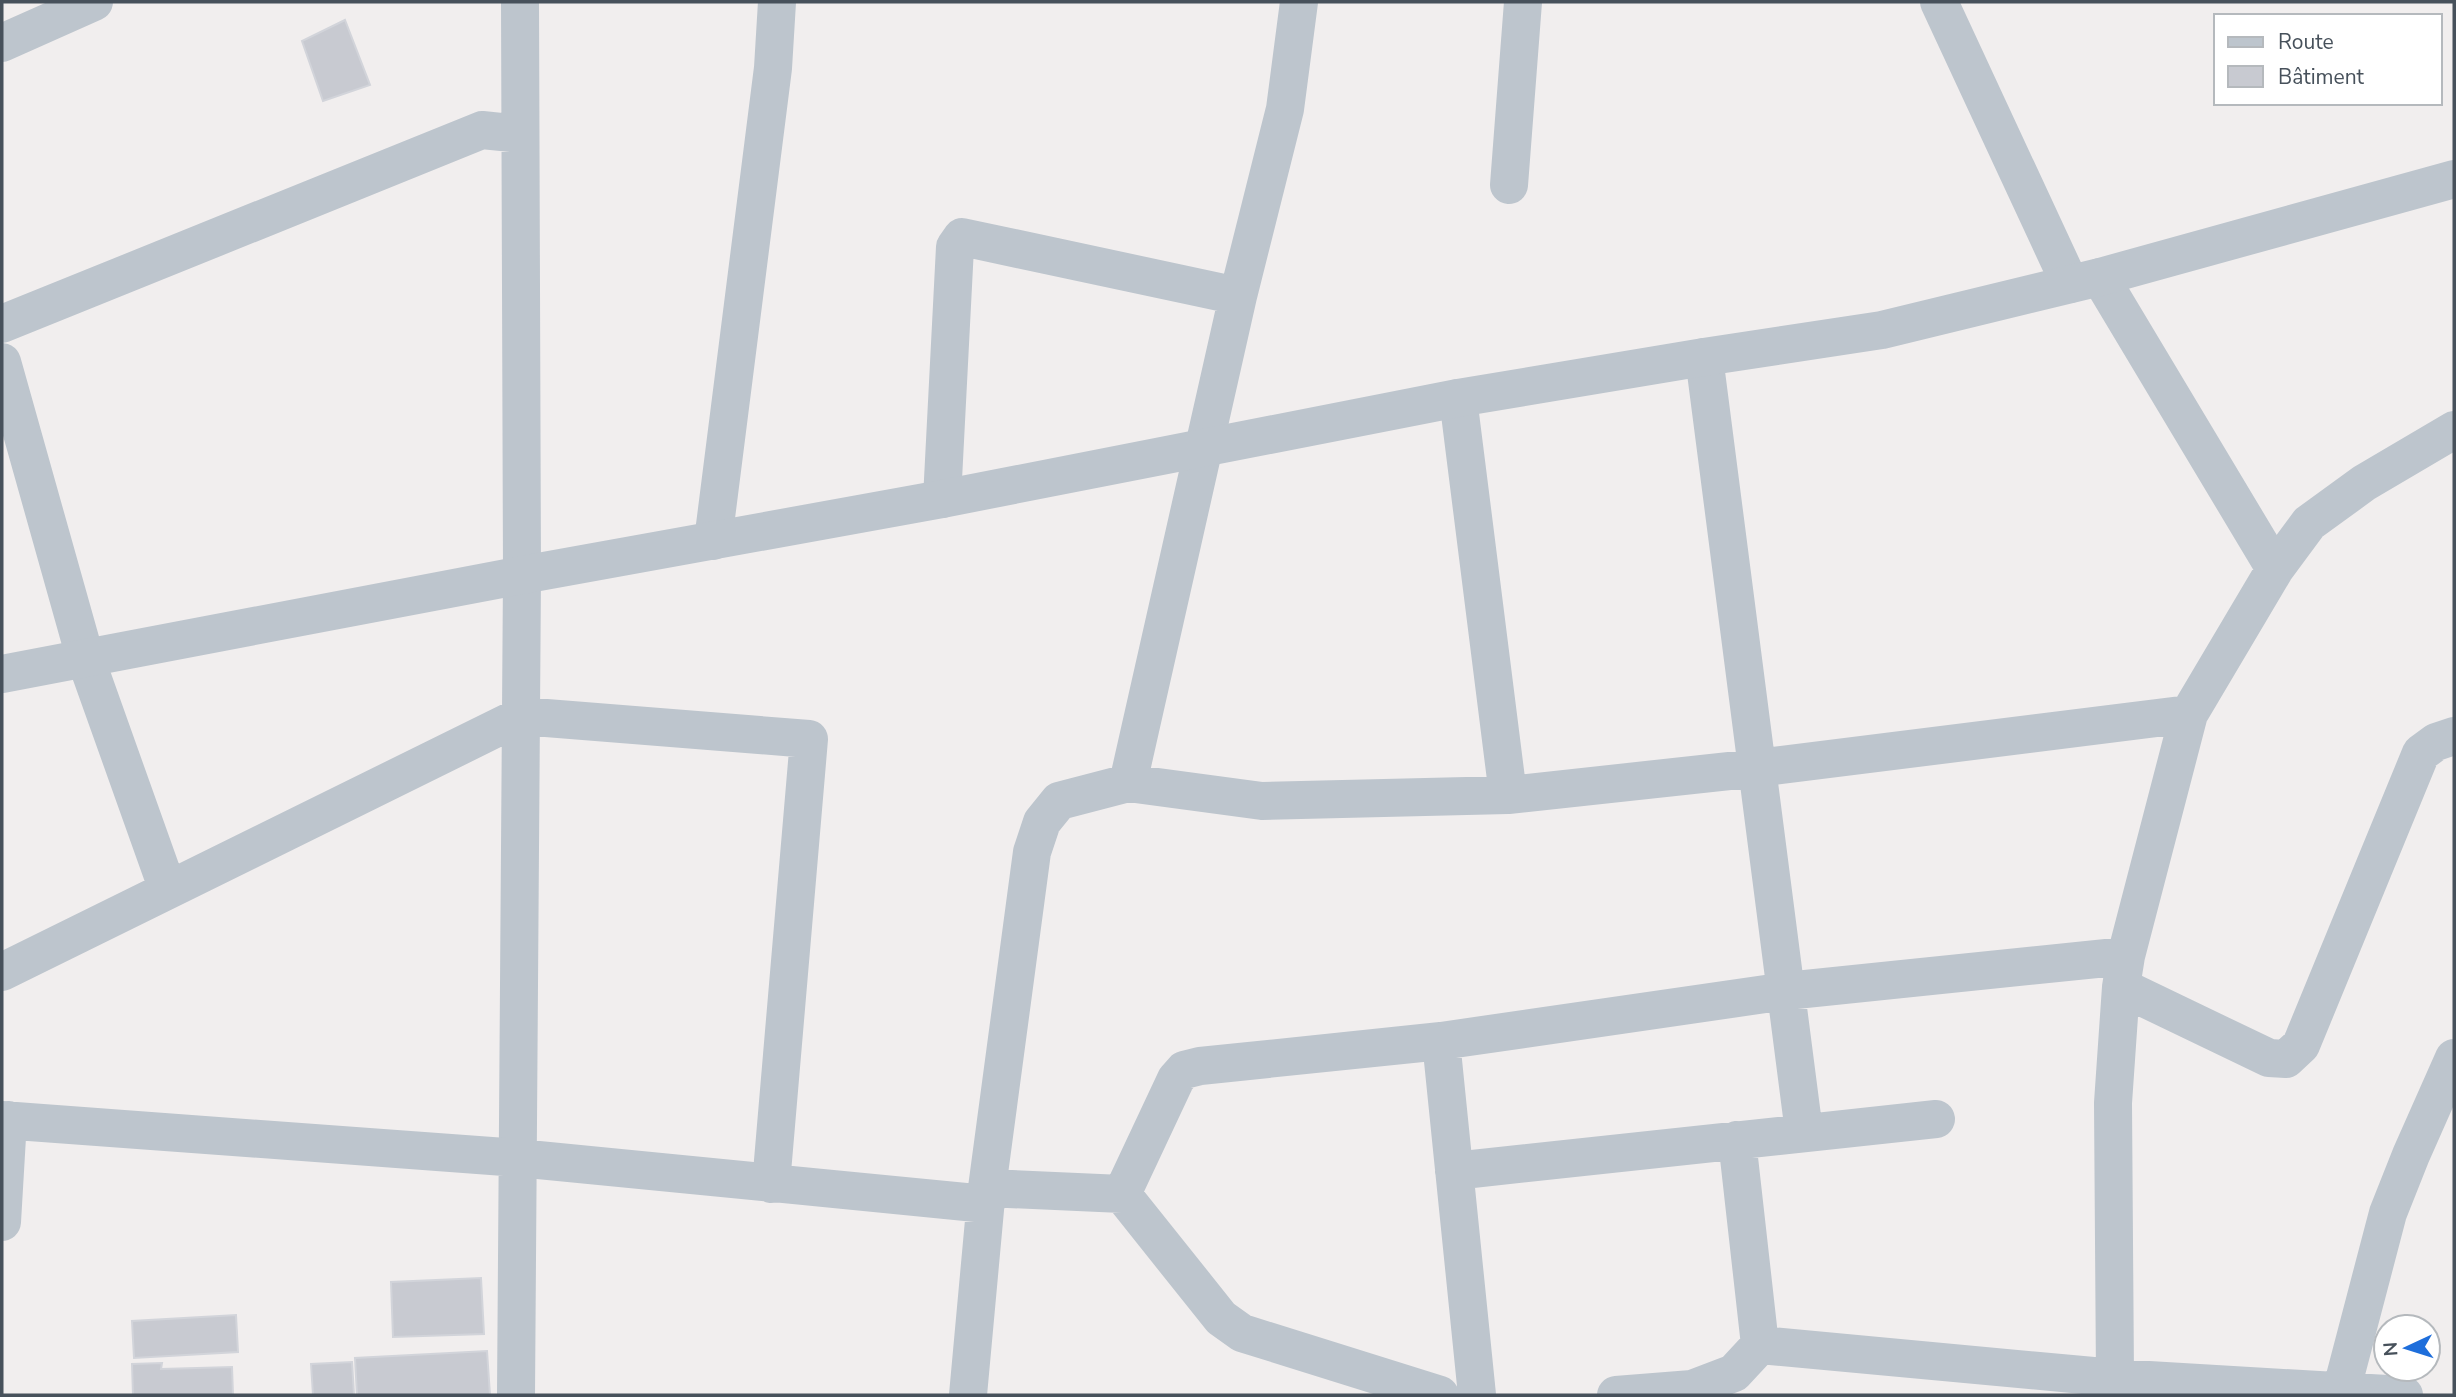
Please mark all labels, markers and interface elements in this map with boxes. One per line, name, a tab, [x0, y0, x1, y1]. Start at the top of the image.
legend	[2214, 14, 2442, 105]
text: Route	[2278, 28, 2334, 56]
text: Bâtiment	[2278, 63, 2365, 91]
north arrow	[2372, 1313, 2442, 1383]
text: N	[2378, 1341, 2405, 1357]

